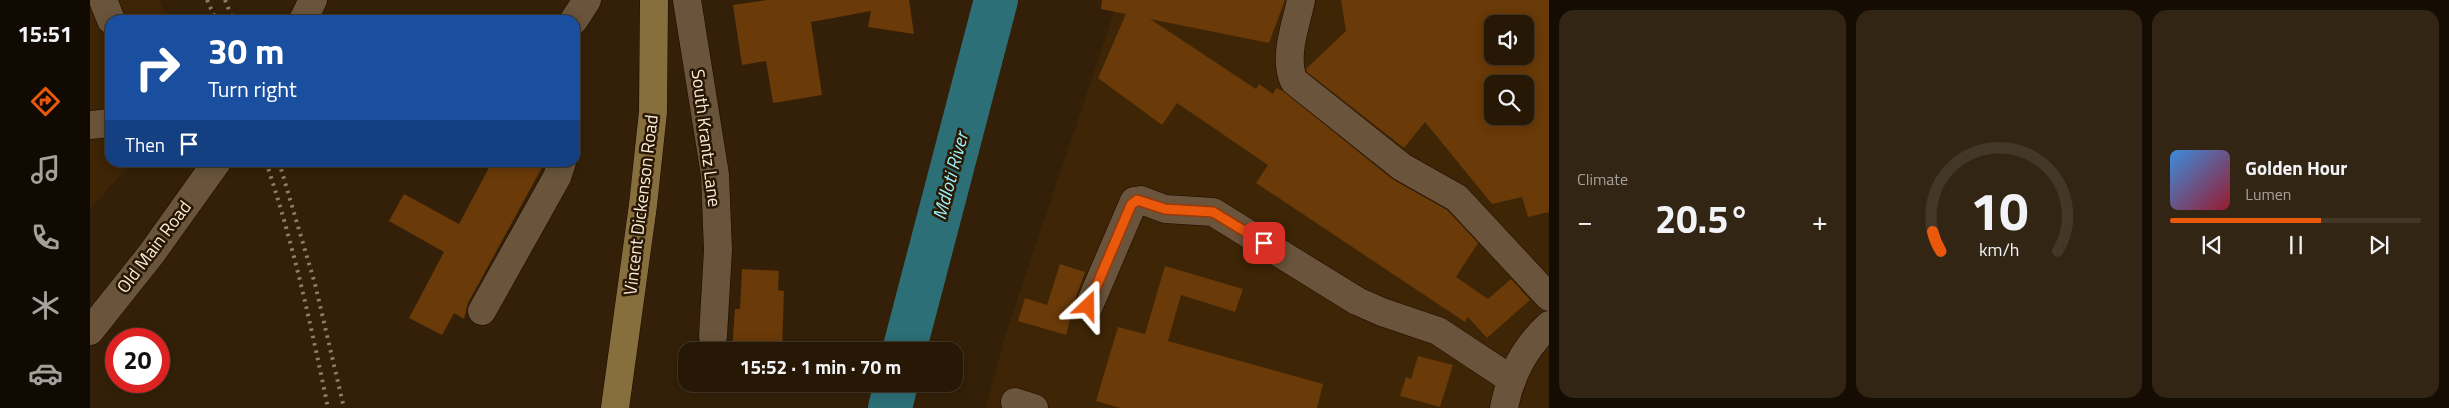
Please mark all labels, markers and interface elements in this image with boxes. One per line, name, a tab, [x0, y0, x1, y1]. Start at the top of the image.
map controls	[1484, 15, 1534, 125]
button: sound	[1484, 15, 1534, 65]
text: 15:51	[18, 17, 72, 51]
text: 30 m	[208, 24, 284, 78]
icon: right	[125, 35, 190, 100]
street label: South Krantz Lane	[685, 67, 728, 208]
text: Turn right	[208, 72, 297, 106]
button: search	[1484, 75, 1534, 125]
icon: directions	[28, 84, 63, 119]
street label: Vincent Dickenson Road	[616, 113, 665, 297]
water label: Mdloti River	[924, 127, 976, 223]
text: Then	[125, 130, 165, 159]
icon: arrive	[175, 130, 203, 158]
icon: music	[28, 152, 63, 187]
text: Golden Hour	[2245, 153, 2347, 182]
text: Climate	[1577, 167, 1628, 191]
text: 10	[1970, 171, 2028, 250]
text: Lumen	[2245, 182, 2291, 206]
text: 20.5°	[1655, 190, 1750, 248]
street label: Old Main Road	[110, 195, 198, 299]
text: −	[1577, 199, 1593, 242]
text: +	[1812, 199, 1828, 242]
icon: phone	[28, 220, 63, 255]
pin	[1243, 222, 1285, 264]
icon: arrive	[1250, 229, 1278, 257]
icon: previous	[2198, 231, 2226, 259]
icon: pause	[2282, 231, 2310, 259]
icon: next	[2365, 231, 2393, 259]
text: km/h	[1979, 236, 2019, 263]
position arrow	[1061, 279, 1113, 331]
icon: climate	[28, 288, 63, 323]
speed limit sign: 20	[105, 328, 170, 393]
text: 15:52 · 1 min · 70 m	[740, 352, 901, 381]
icon: car	[28, 356, 63, 391]

